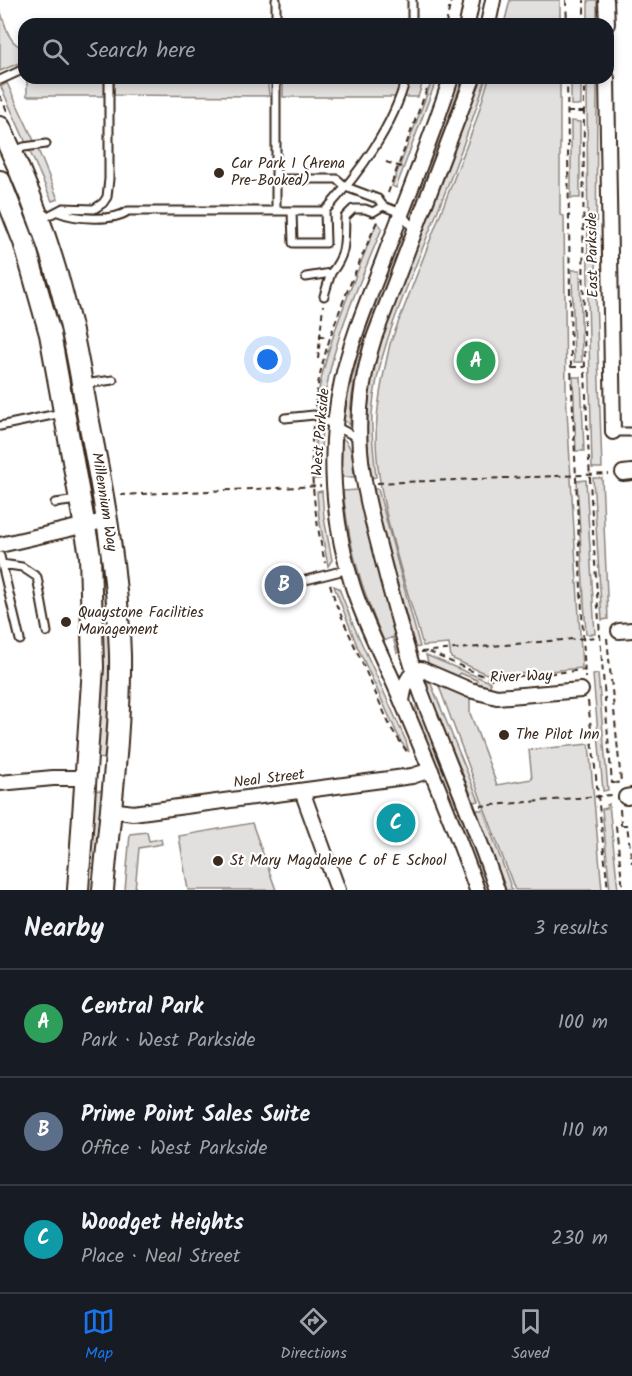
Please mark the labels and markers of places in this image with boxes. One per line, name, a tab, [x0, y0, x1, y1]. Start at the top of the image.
place label: Car Park 1 (Arena Pre-Booked)	[231, 152, 345, 193]
marker: Car Park 1 (Arena Pre-Booked)	[212, 166, 226, 180]
pin: A	[456, 338, 496, 384]
pin: B	[264, 562, 304, 608]
place label: Quaystone Facilities Management	[78, 601, 204, 642]
marker: Quaystone Facilities Management	[59, 615, 73, 629]
place label: The Pilot Inn	[516, 723, 599, 747]
marker: The Pilot Inn	[497, 728, 511, 742]
pin: C	[376, 800, 416, 846]
place label: St Mary Magdalene C of E School	[230, 849, 447, 873]
marker: St Mary Magdalene C of E School	[211, 854, 225, 868]

